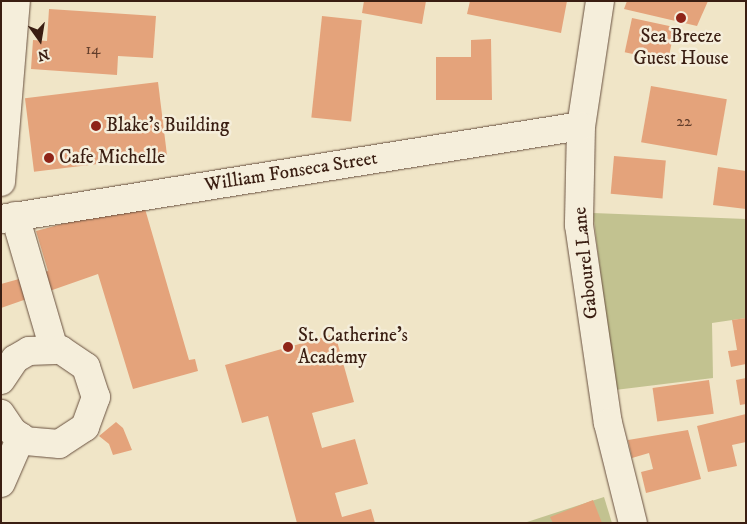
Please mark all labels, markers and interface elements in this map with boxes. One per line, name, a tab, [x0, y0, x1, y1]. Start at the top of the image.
marker: Sea Breeze Guest House	[675, 12, 687, 24]
north arrow	[15, 15, 65, 65]
place label: Sea Breeze Guest House	[633, 26, 729, 70]
house number: 14	[85, 39, 101, 59]
text: N	[36, 45, 51, 65]
house number: 22	[676, 111, 692, 131]
place label: Blake's Building	[106, 115, 229, 137]
marker: Blake's Building	[90, 120, 102, 132]
place label: Cafe Michelle	[59, 147, 165, 169]
street label: William Fonseca Street	[203, 147, 379, 197]
marker: Cafe Michelle	[43, 152, 55, 164]
street label: Gabourel Lane	[569, 206, 603, 320]
place label: St. Catherine's Academy	[298, 325, 408, 369]
marker: St. Catherine's Academy	[282, 341, 294, 353]

